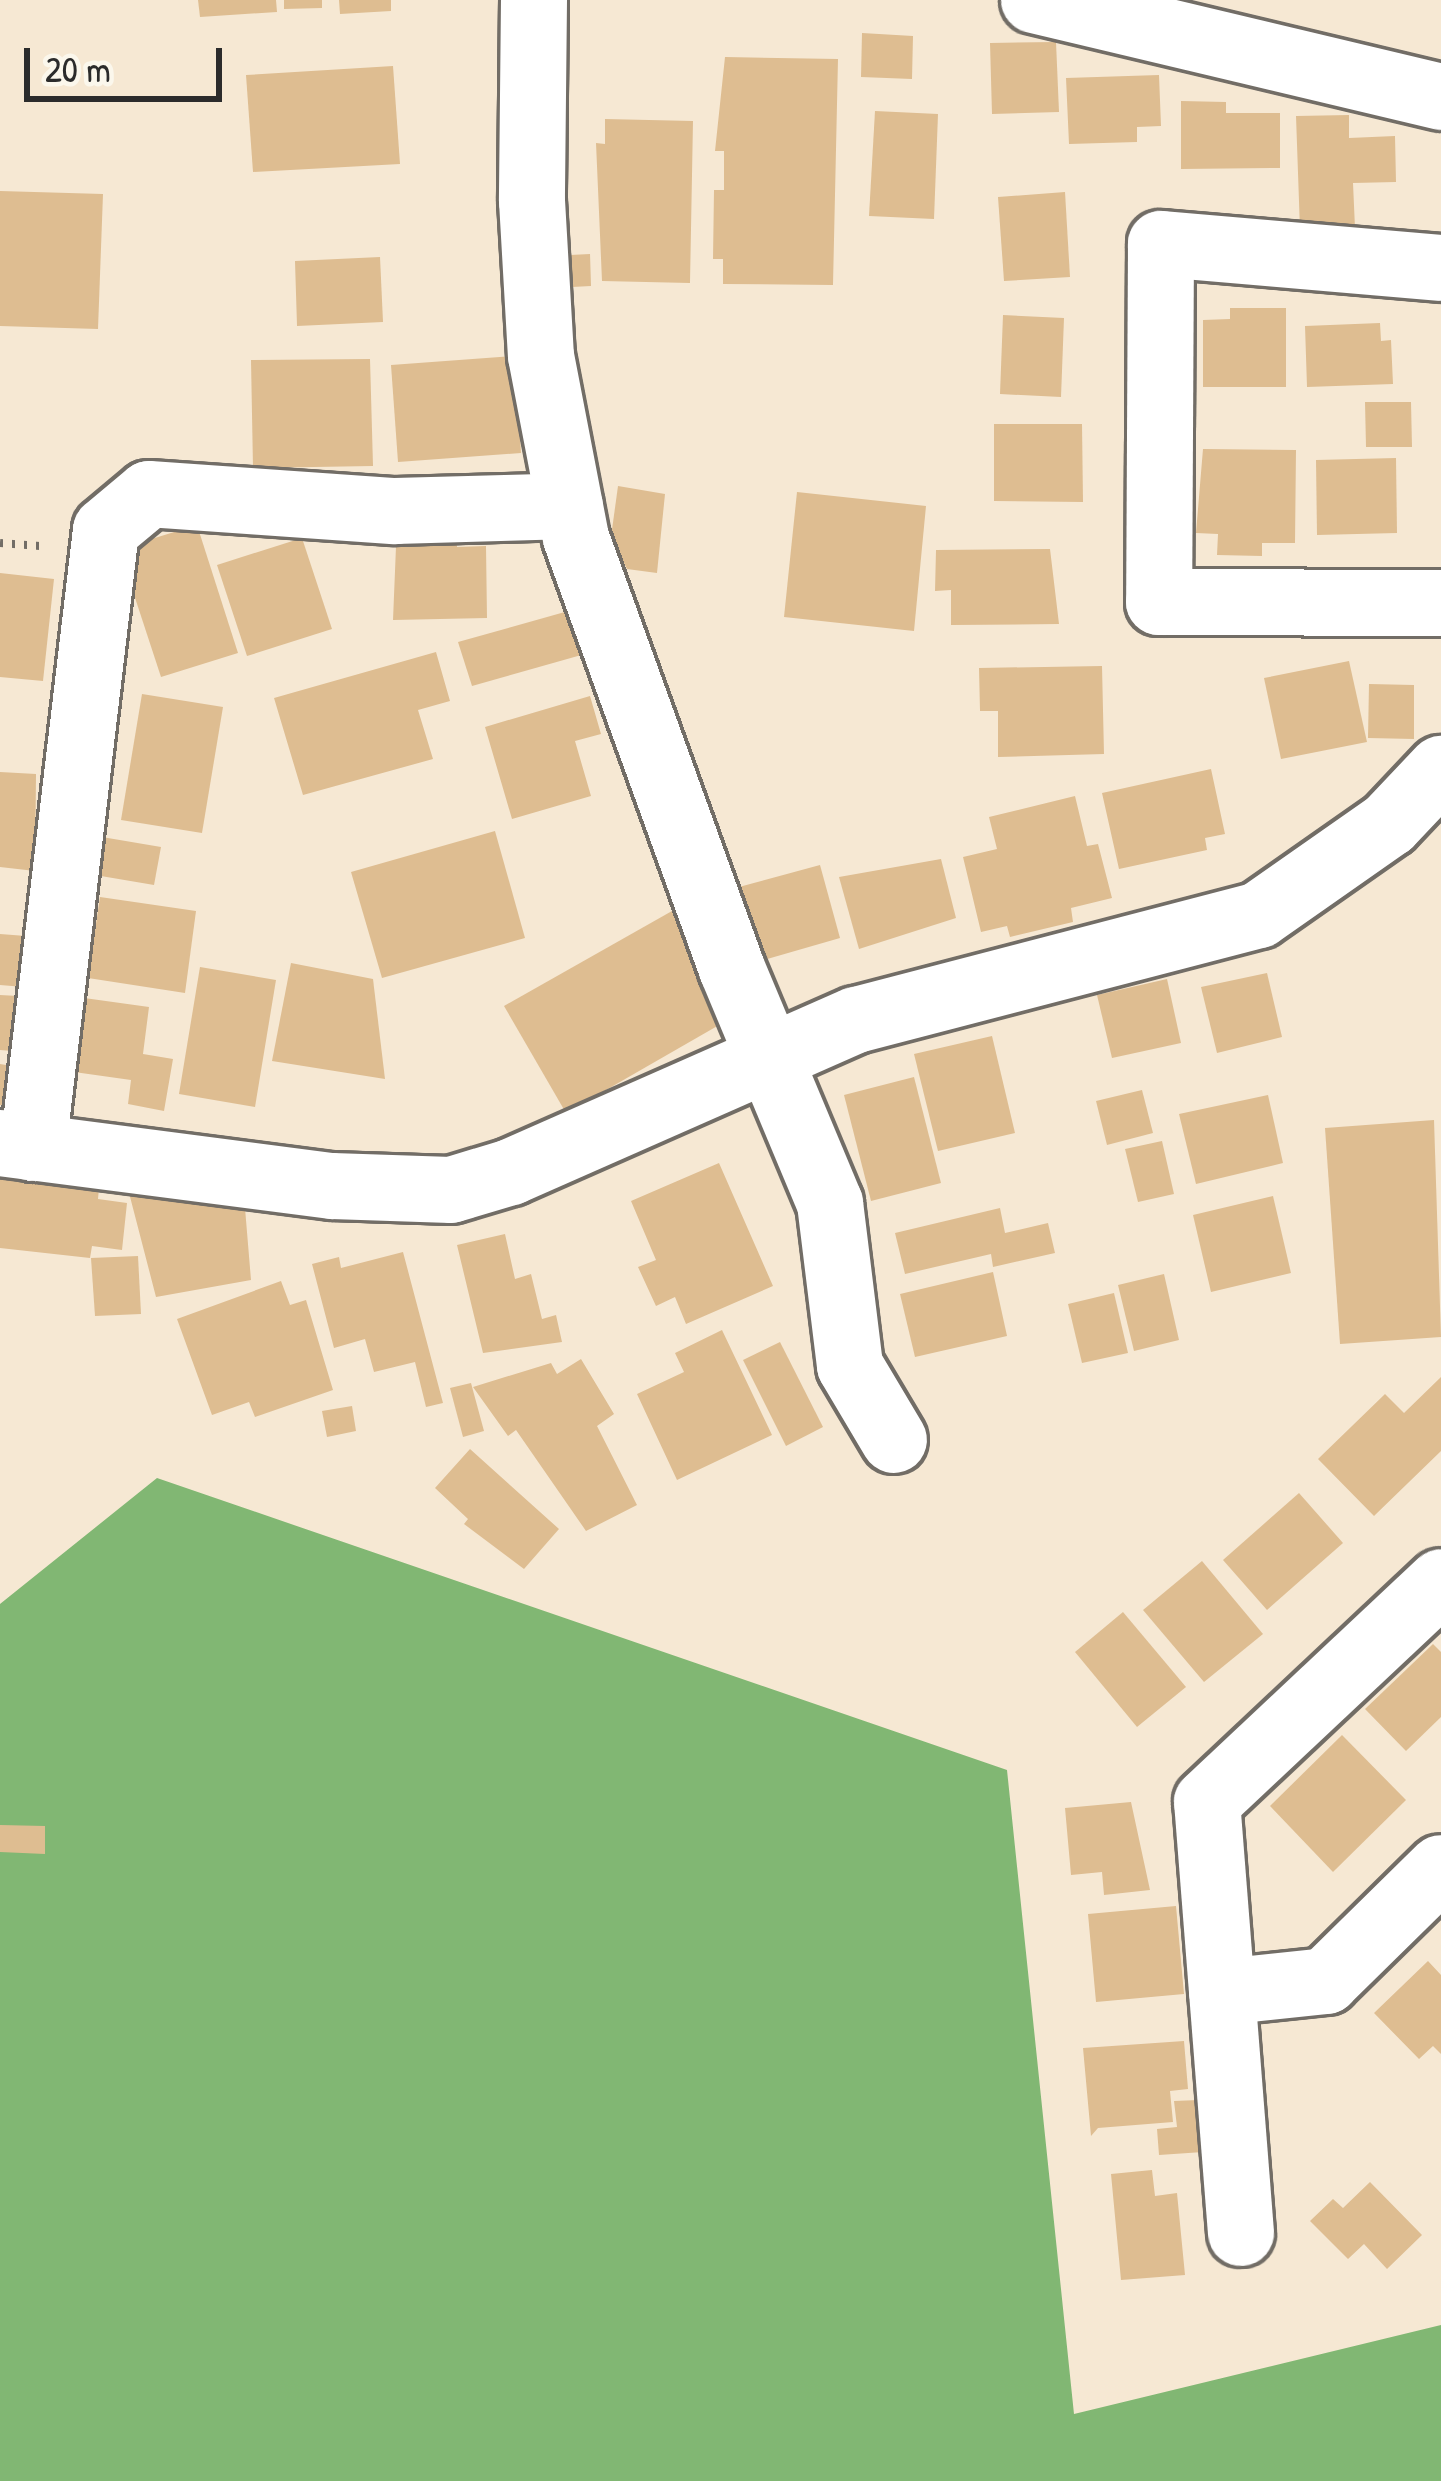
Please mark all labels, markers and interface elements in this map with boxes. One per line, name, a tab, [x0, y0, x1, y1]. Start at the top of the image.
scale bar	[30, 24, 228, 98]
text: 20 m	[45, 44, 111, 93]

